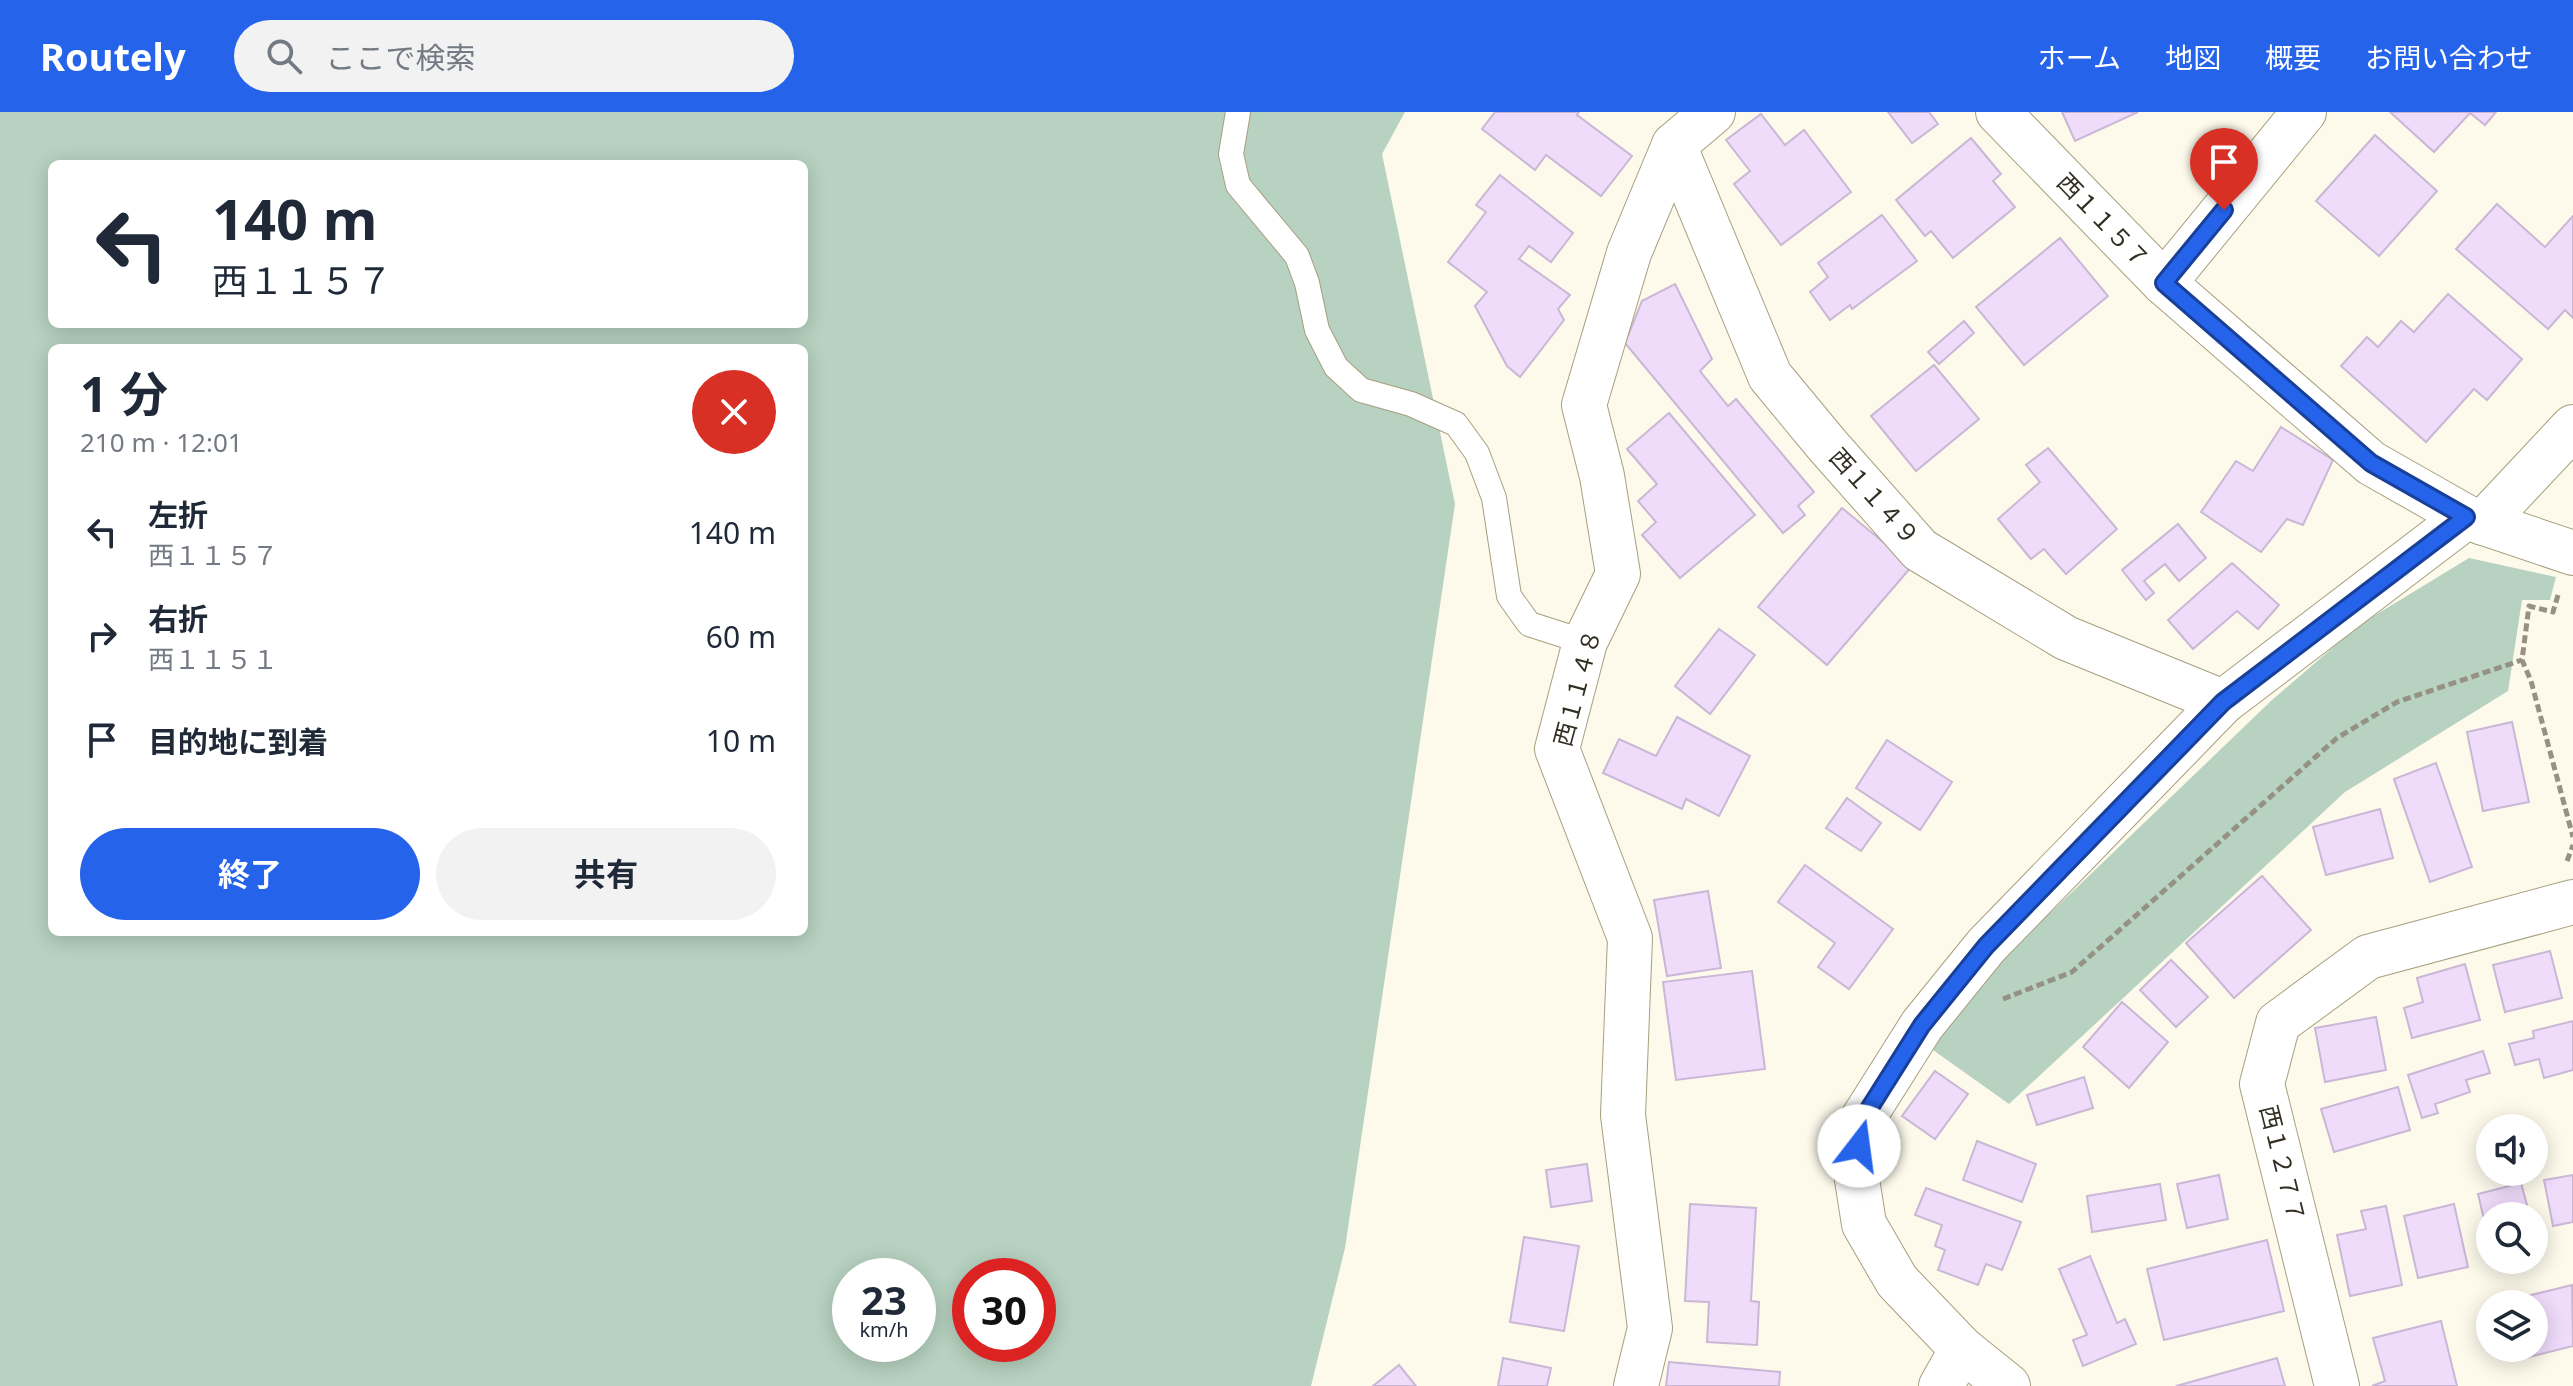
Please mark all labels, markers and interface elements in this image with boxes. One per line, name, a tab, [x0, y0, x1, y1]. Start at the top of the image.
search box	[234, 20, 794, 92]
text: Routely	[40, 30, 186, 82]
icon: search	[262, 34, 306, 78]
text: ここで検索	[326, 37, 476, 78]
text: ホーム	[2038, 38, 2121, 76]
text: 地図	[2165, 38, 2221, 76]
text: 概要	[2265, 38, 2321, 76]
text: お問い合わせ	[2365, 38, 2533, 76]
pin	[2190, 128, 2258, 210]
icon: arrive	[2202, 140, 2246, 184]
street label: 西１１５７	[2051, 165, 2158, 275]
text: 140 m	[212, 180, 377, 256]
icon: left	[80, 192, 184, 296]
text: 西１１５７	[212, 256, 392, 305]
text: 1 分	[80, 361, 168, 426]
button: close	[692, 370, 776, 454]
text: 210 m · 12:01	[80, 424, 243, 460]
street label: 西１１４９	[1823, 440, 1928, 552]
text: 左折	[148, 494, 208, 535]
icon: left	[80, 510, 124, 554]
text: 140 m	[689, 512, 776, 553]
text: 西１１５７	[148, 537, 278, 573]
text: 右折	[148, 598, 208, 639]
icon: right	[80, 614, 124, 658]
text: 60 m	[706, 616, 776, 657]
street label: 西１１４８	[1545, 625, 1608, 750]
text: 西１１５１	[148, 641, 278, 677]
icon: arrive	[80, 718, 124, 762]
text: 10 m	[706, 720, 776, 761]
text: 目的地に到着	[148, 721, 328, 762]
button: 終了	[80, 828, 420, 920]
button: 共有	[436, 828, 776, 920]
street label: 西１２７７	[2253, 1101, 2314, 1226]
position arrow	[1817, 1104, 1901, 1188]
map controls	[2476, 1114, 2548, 1362]
button: sound	[2476, 1114, 2548, 1186]
button: search	[2476, 1202, 2548, 1274]
speed limit sign: 30	[952, 1258, 1056, 1362]
text: 23	[861, 1272, 907, 1327]
button: layers	[2476, 1290, 2548, 1362]
text: km/h	[859, 1316, 909, 1343]

